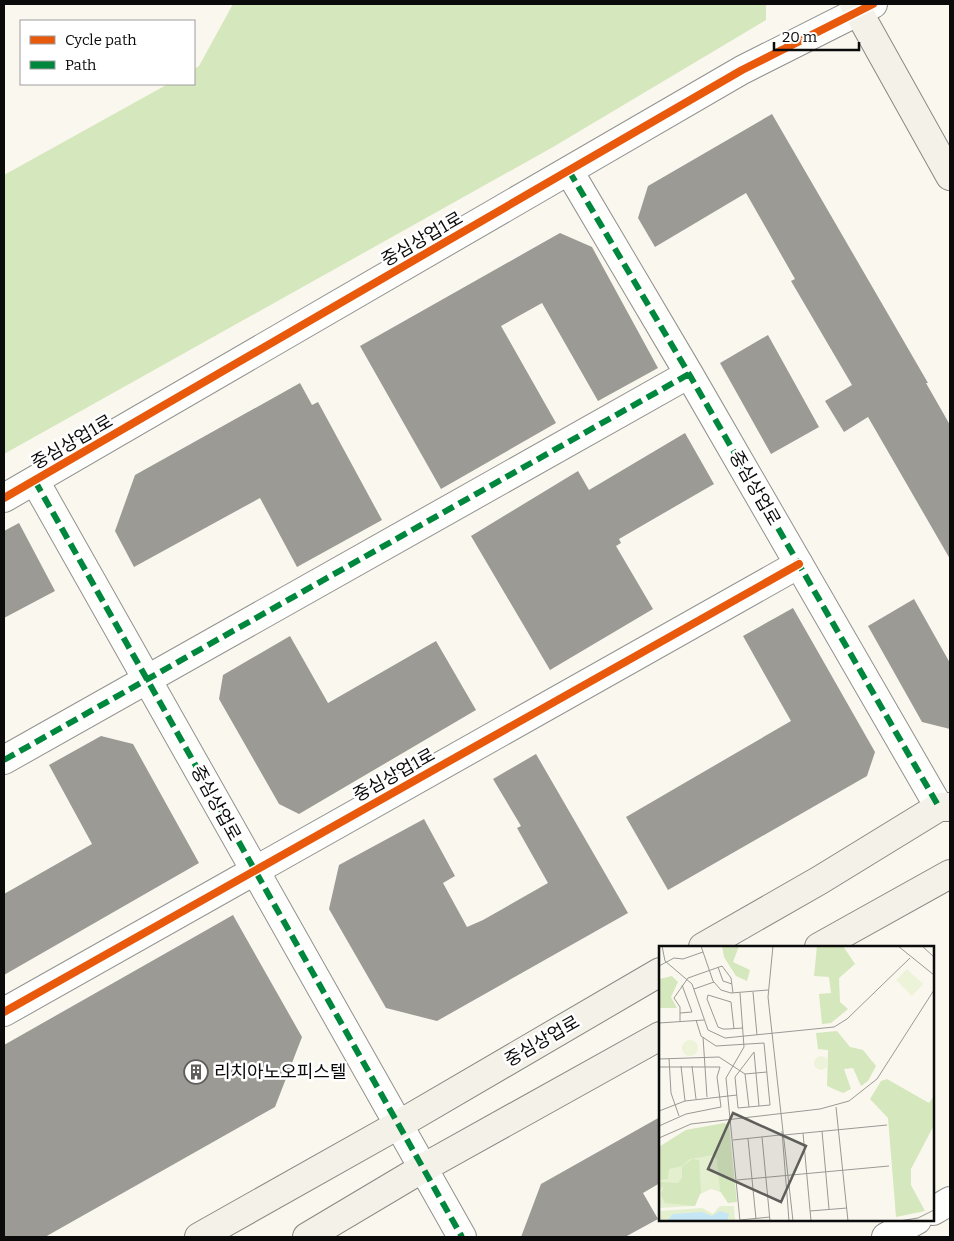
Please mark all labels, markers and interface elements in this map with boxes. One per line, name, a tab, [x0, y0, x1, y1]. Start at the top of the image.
legend	[20, 20, 195, 85]
scale bar	[774, 20, 859, 52]
text: 20 m	[782, 28, 818, 46]
text: Cycle path	[65, 31, 137, 49]
text: Path	[65, 56, 97, 74]
street label: 중심상업1로	[377, 207, 467, 271]
street label: 중심상업1로	[27, 410, 117, 474]
street label: 중심상업로	[725, 447, 785, 529]
street label: 중심상업1로	[349, 744, 439, 806]
street label: 중심상업로	[186, 761, 246, 845]
inset map	[659, 946, 934, 1221]
street label: 중심상업로	[501, 1011, 583, 1071]
building icon: 리치아노오피스텔	[183, 1059, 209, 1085]
place label: 리치아노오피스텔	[214, 1061, 346, 1083]

